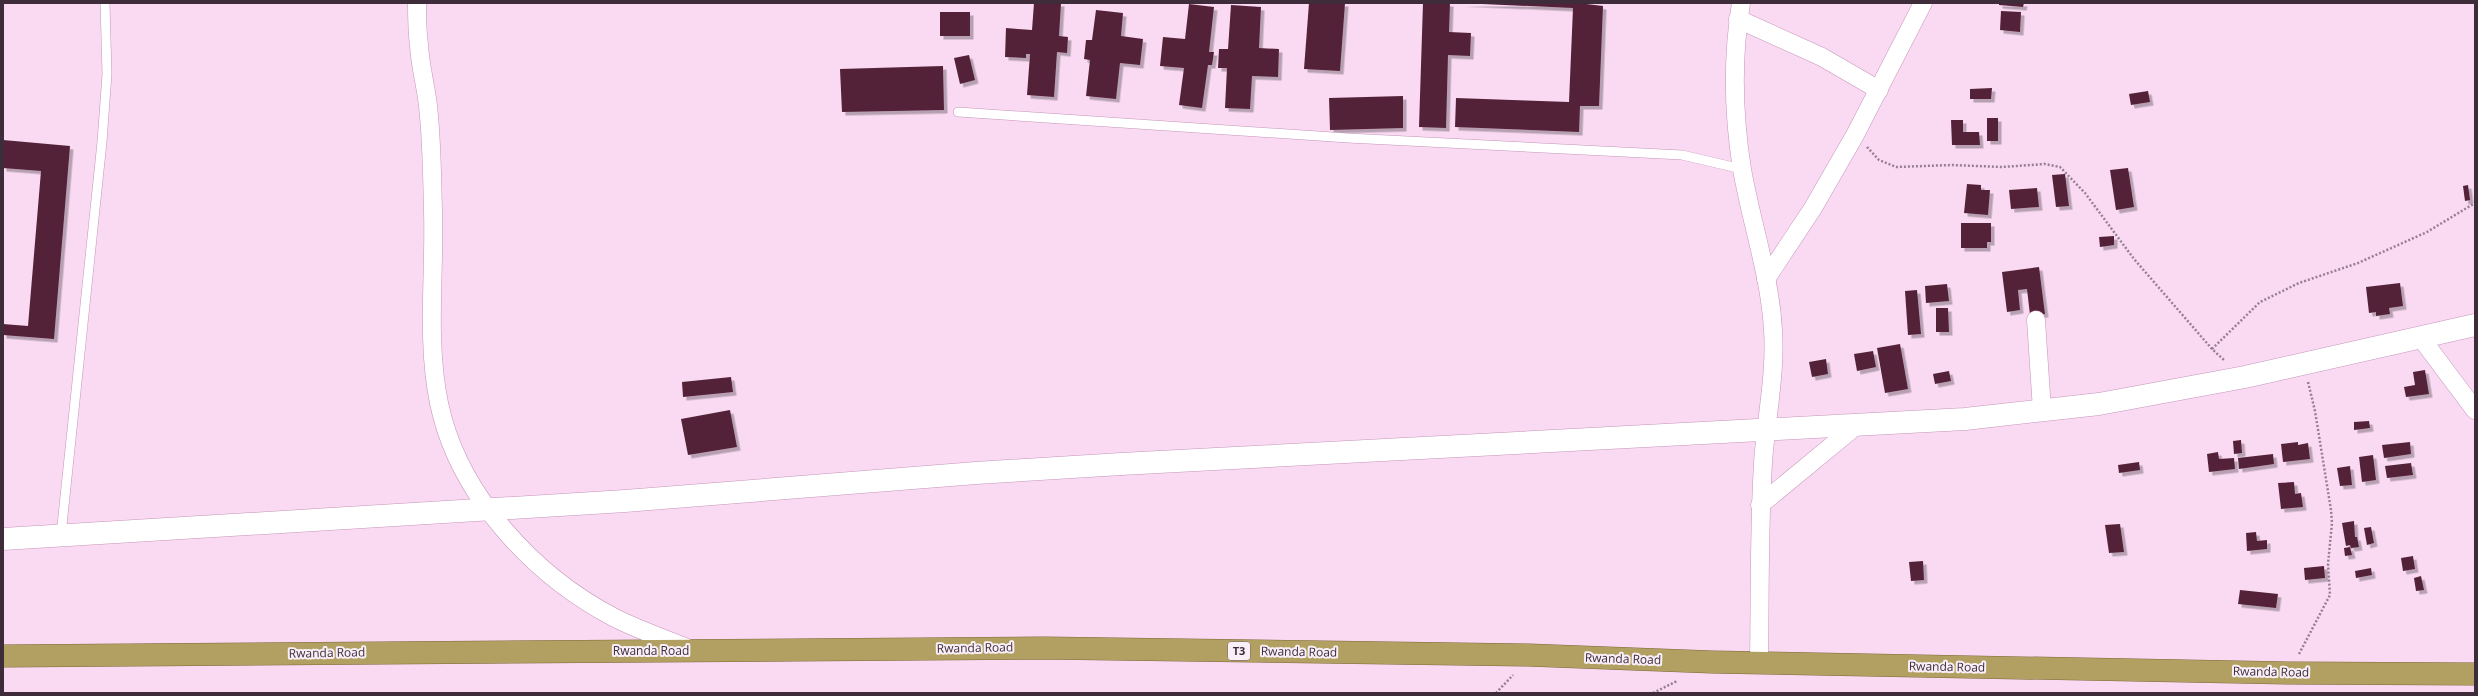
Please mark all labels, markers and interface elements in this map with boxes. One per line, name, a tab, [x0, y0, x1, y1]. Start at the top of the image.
street label: Rwanda Road	[937, 638, 1013, 657]
street label: Rwanda Road	[613, 642, 689, 659]
road number: T3	[1228, 642, 1250, 660]
street label: Rwanda Road	[1261, 642, 1337, 661]
street label: Rwanda Road	[289, 643, 365, 662]
street label: Rwanda Road	[1584, 649, 1662, 668]
street label: Rwanda Road	[1909, 657, 1985, 676]
street label: Rwanda Road	[2233, 662, 2309, 681]

